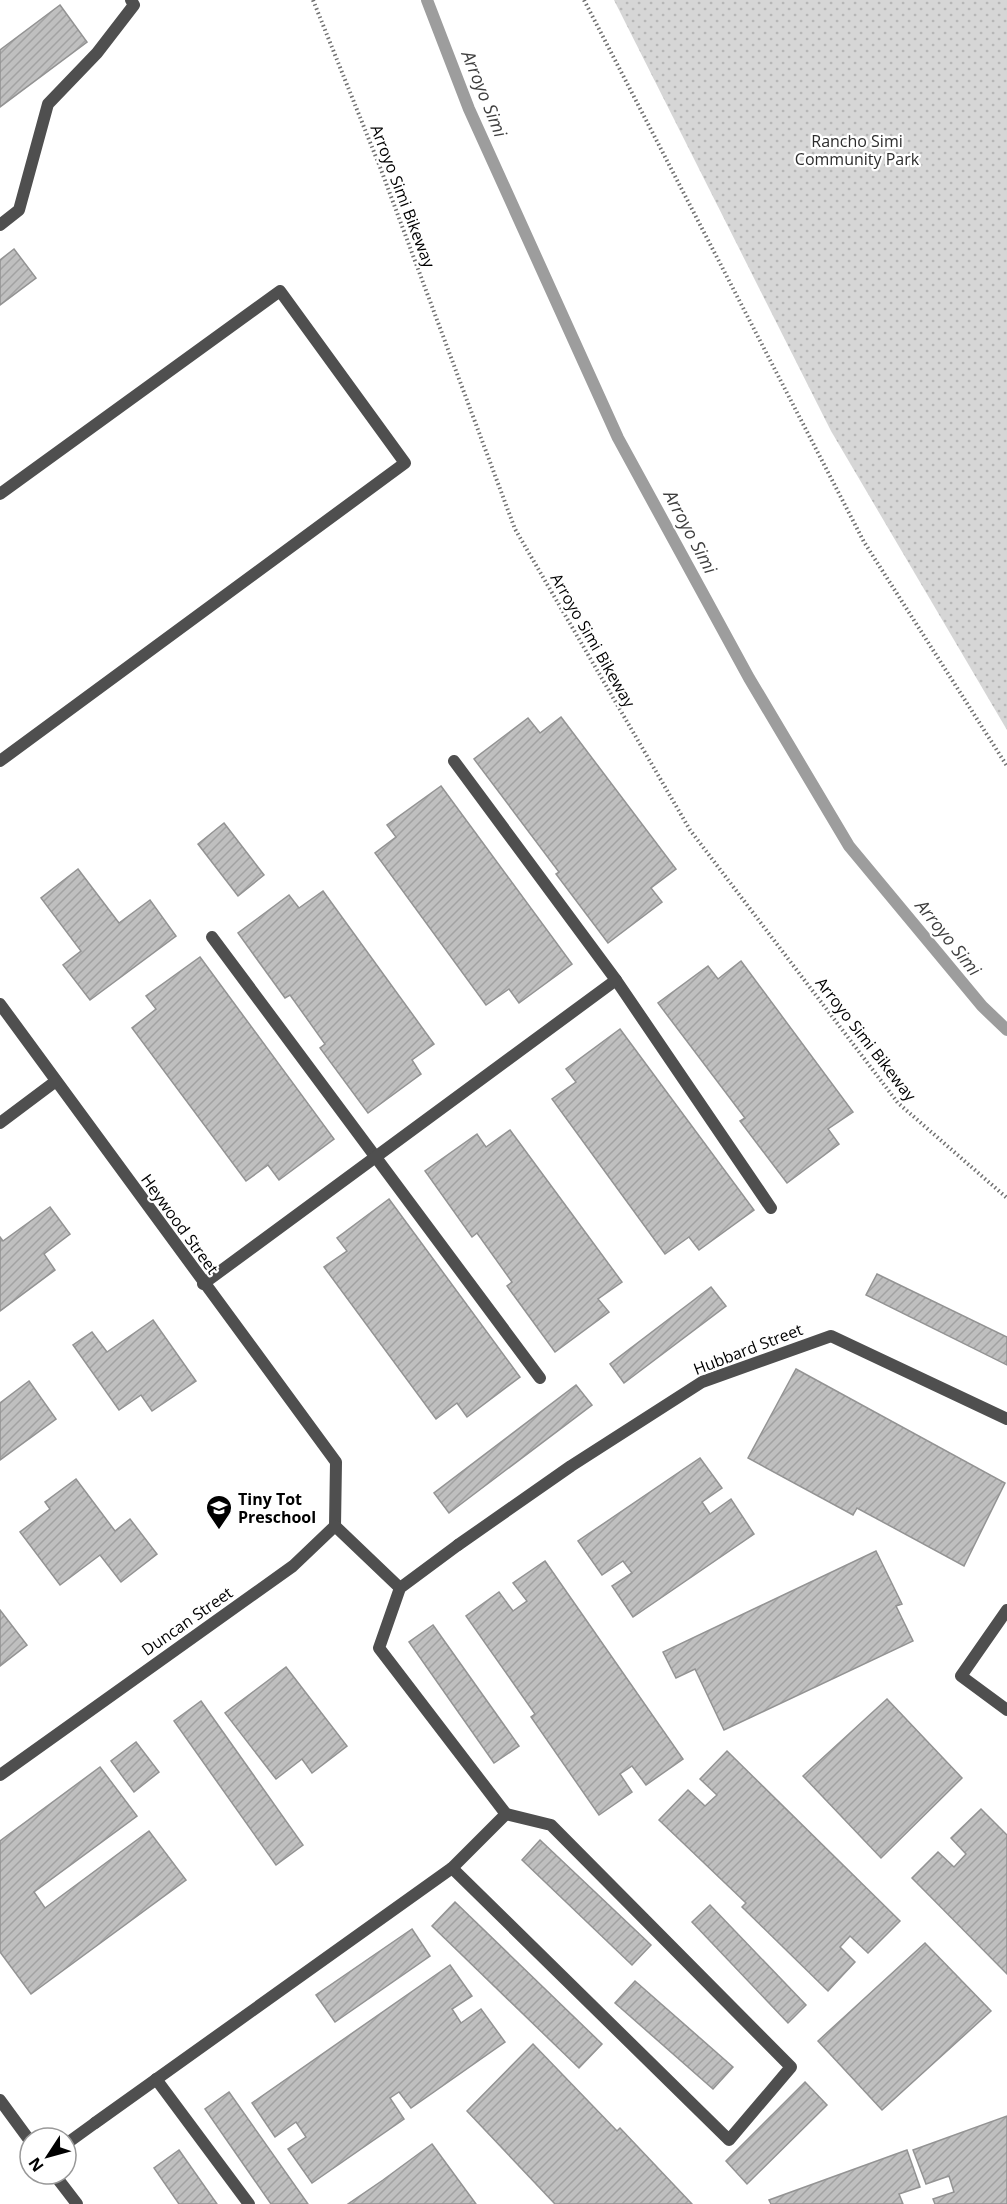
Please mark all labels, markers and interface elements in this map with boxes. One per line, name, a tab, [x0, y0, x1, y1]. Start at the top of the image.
water label: Arroyo Simi	[456, 45, 513, 141]
street label: Arroyo Simi Bikeway	[366, 121, 441, 272]
park label: Rancho Simi Community Park	[795, 130, 920, 170]
water label: Arroyo Simi	[658, 484, 723, 578]
street label: Arroyo Simi Bikeway	[546, 569, 641, 712]
water label: Arroyo Simi	[909, 893, 987, 981]
street label: Arroyo Simi Bikeway	[811, 973, 922, 1106]
street label: Heywood Street	[136, 1169, 224, 1279]
street label: Hubbard Street	[690, 1318, 806, 1380]
place label: Tiny Tot Preschool	[238, 1488, 316, 1528]
school or university icon: Tiny Tot Preschool	[204, 1493, 234, 1531]
street label: Duncan Street	[137, 1581, 237, 1661]
north arrow	[18, 2126, 78, 2186]
text: N	[23, 2153, 49, 2177]

